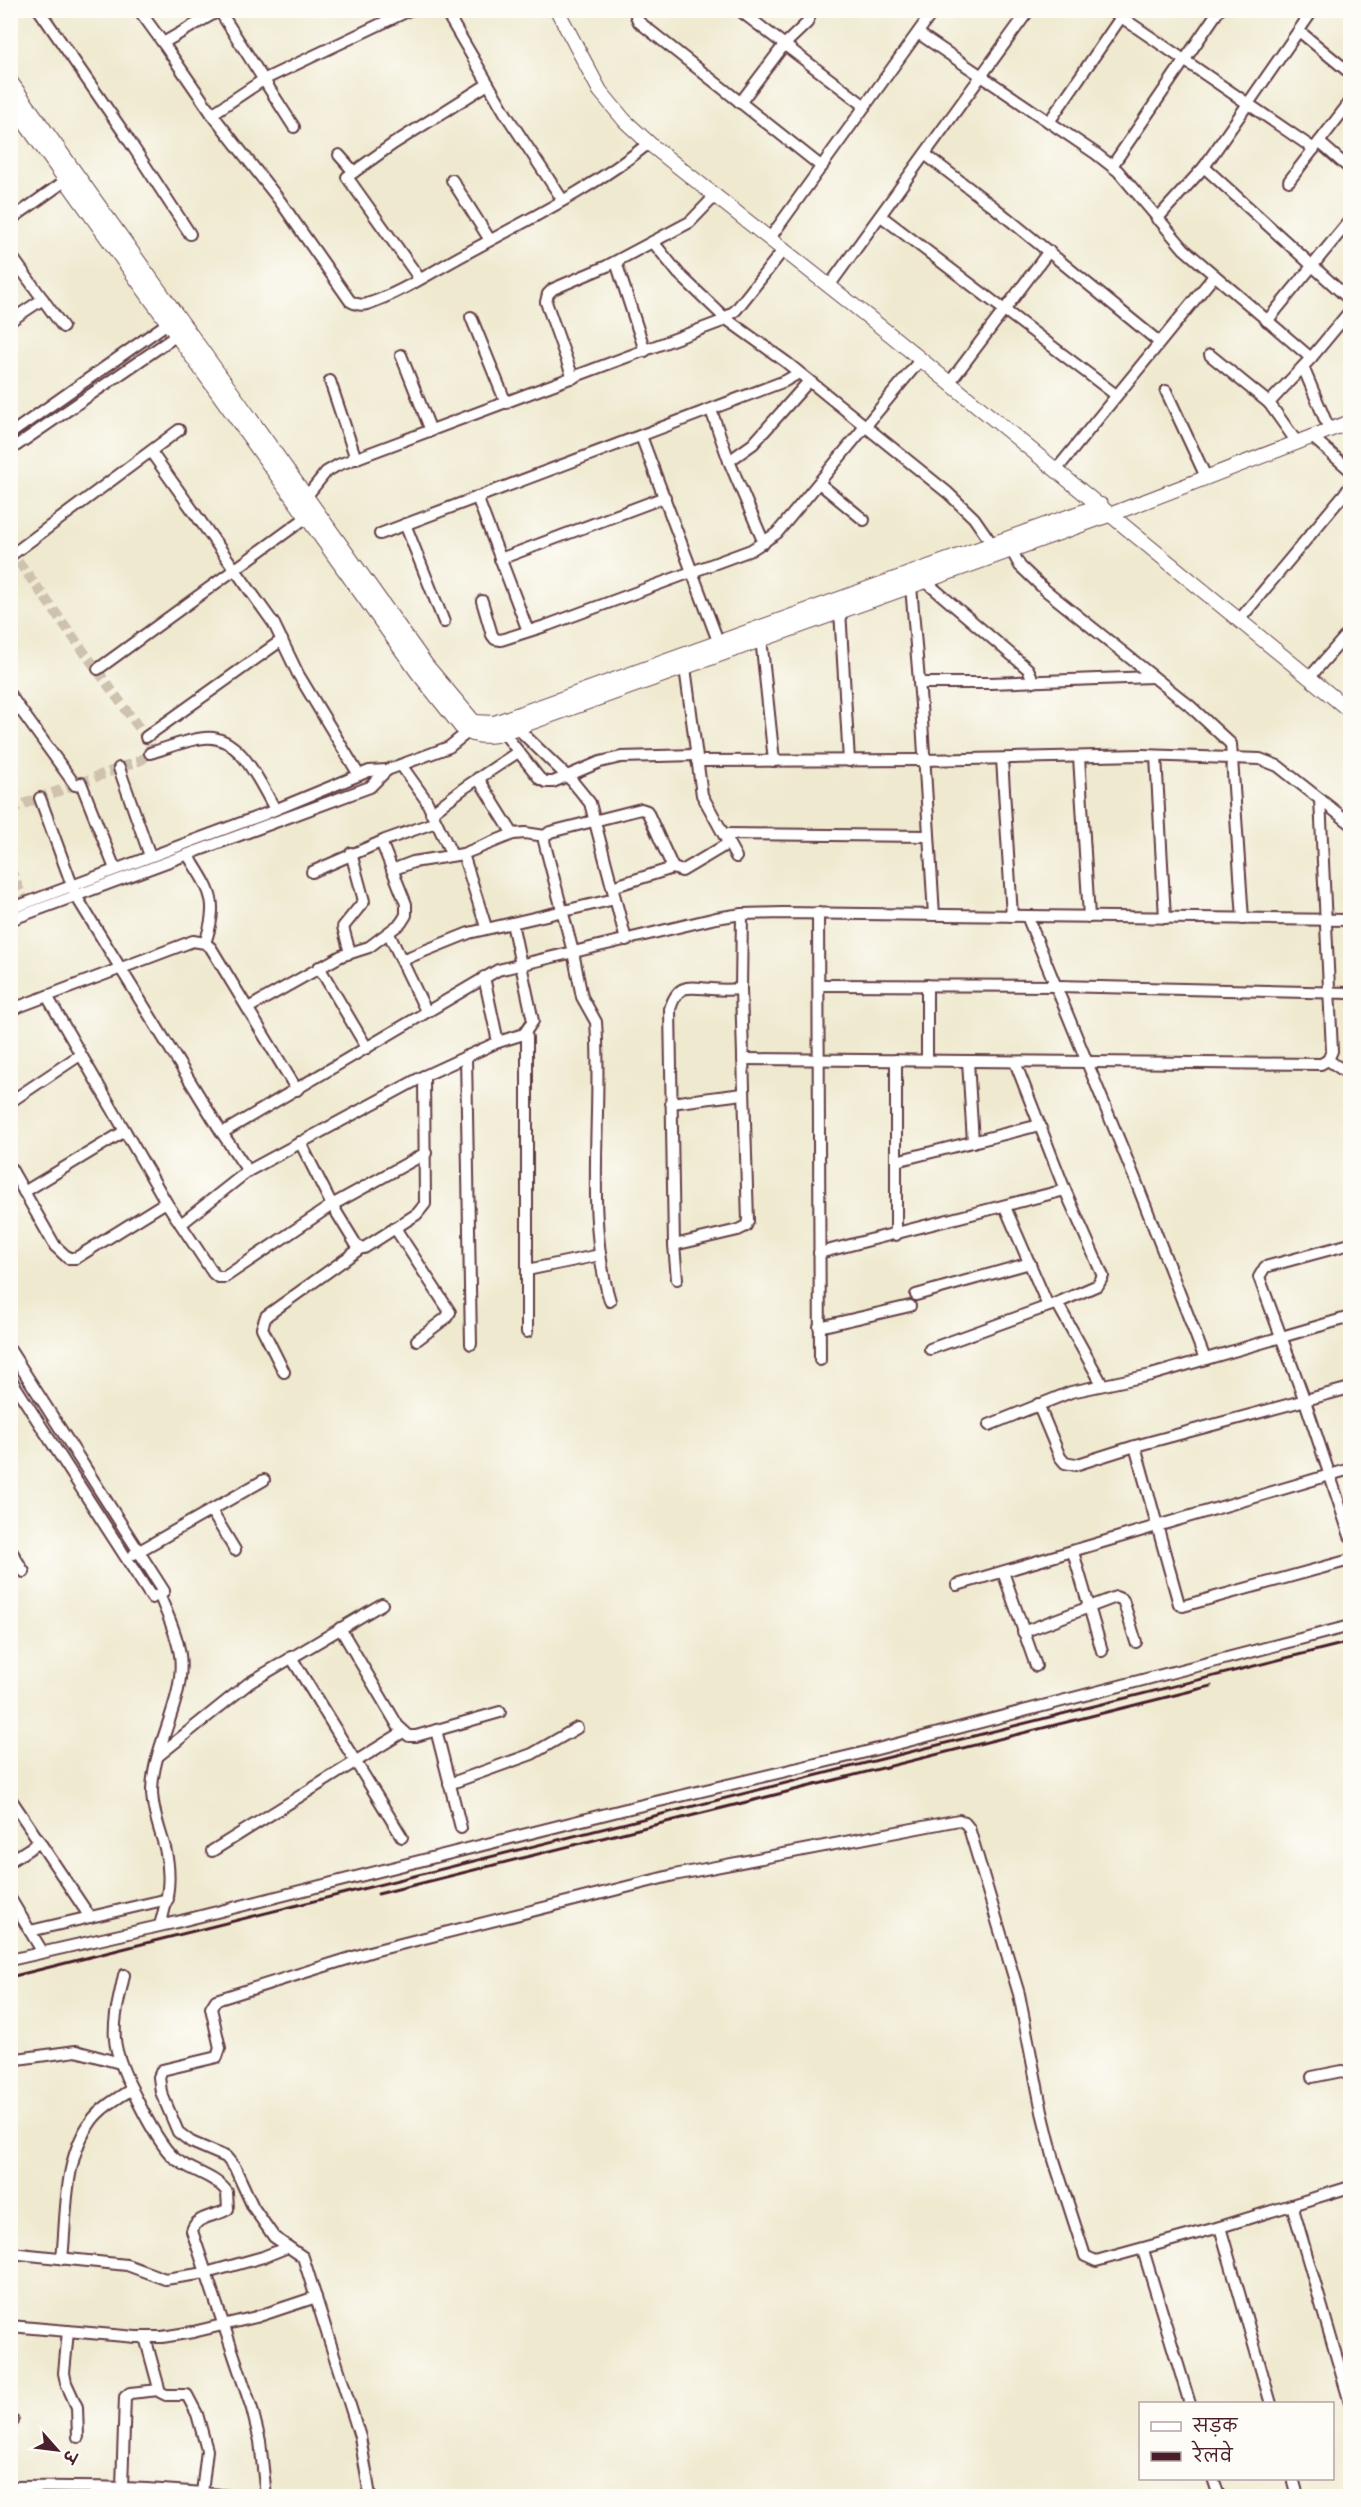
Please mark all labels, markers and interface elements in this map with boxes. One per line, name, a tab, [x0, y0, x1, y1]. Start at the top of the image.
legend	[1139, 2402, 1334, 2480]
text: सड़क	[1192, 2416, 1238, 2437]
north arrow	[27, 2420, 87, 2480]
text: रेलवे	[1191, 2440, 1234, 2467]
text: उ	[58, 2446, 81, 2467]

